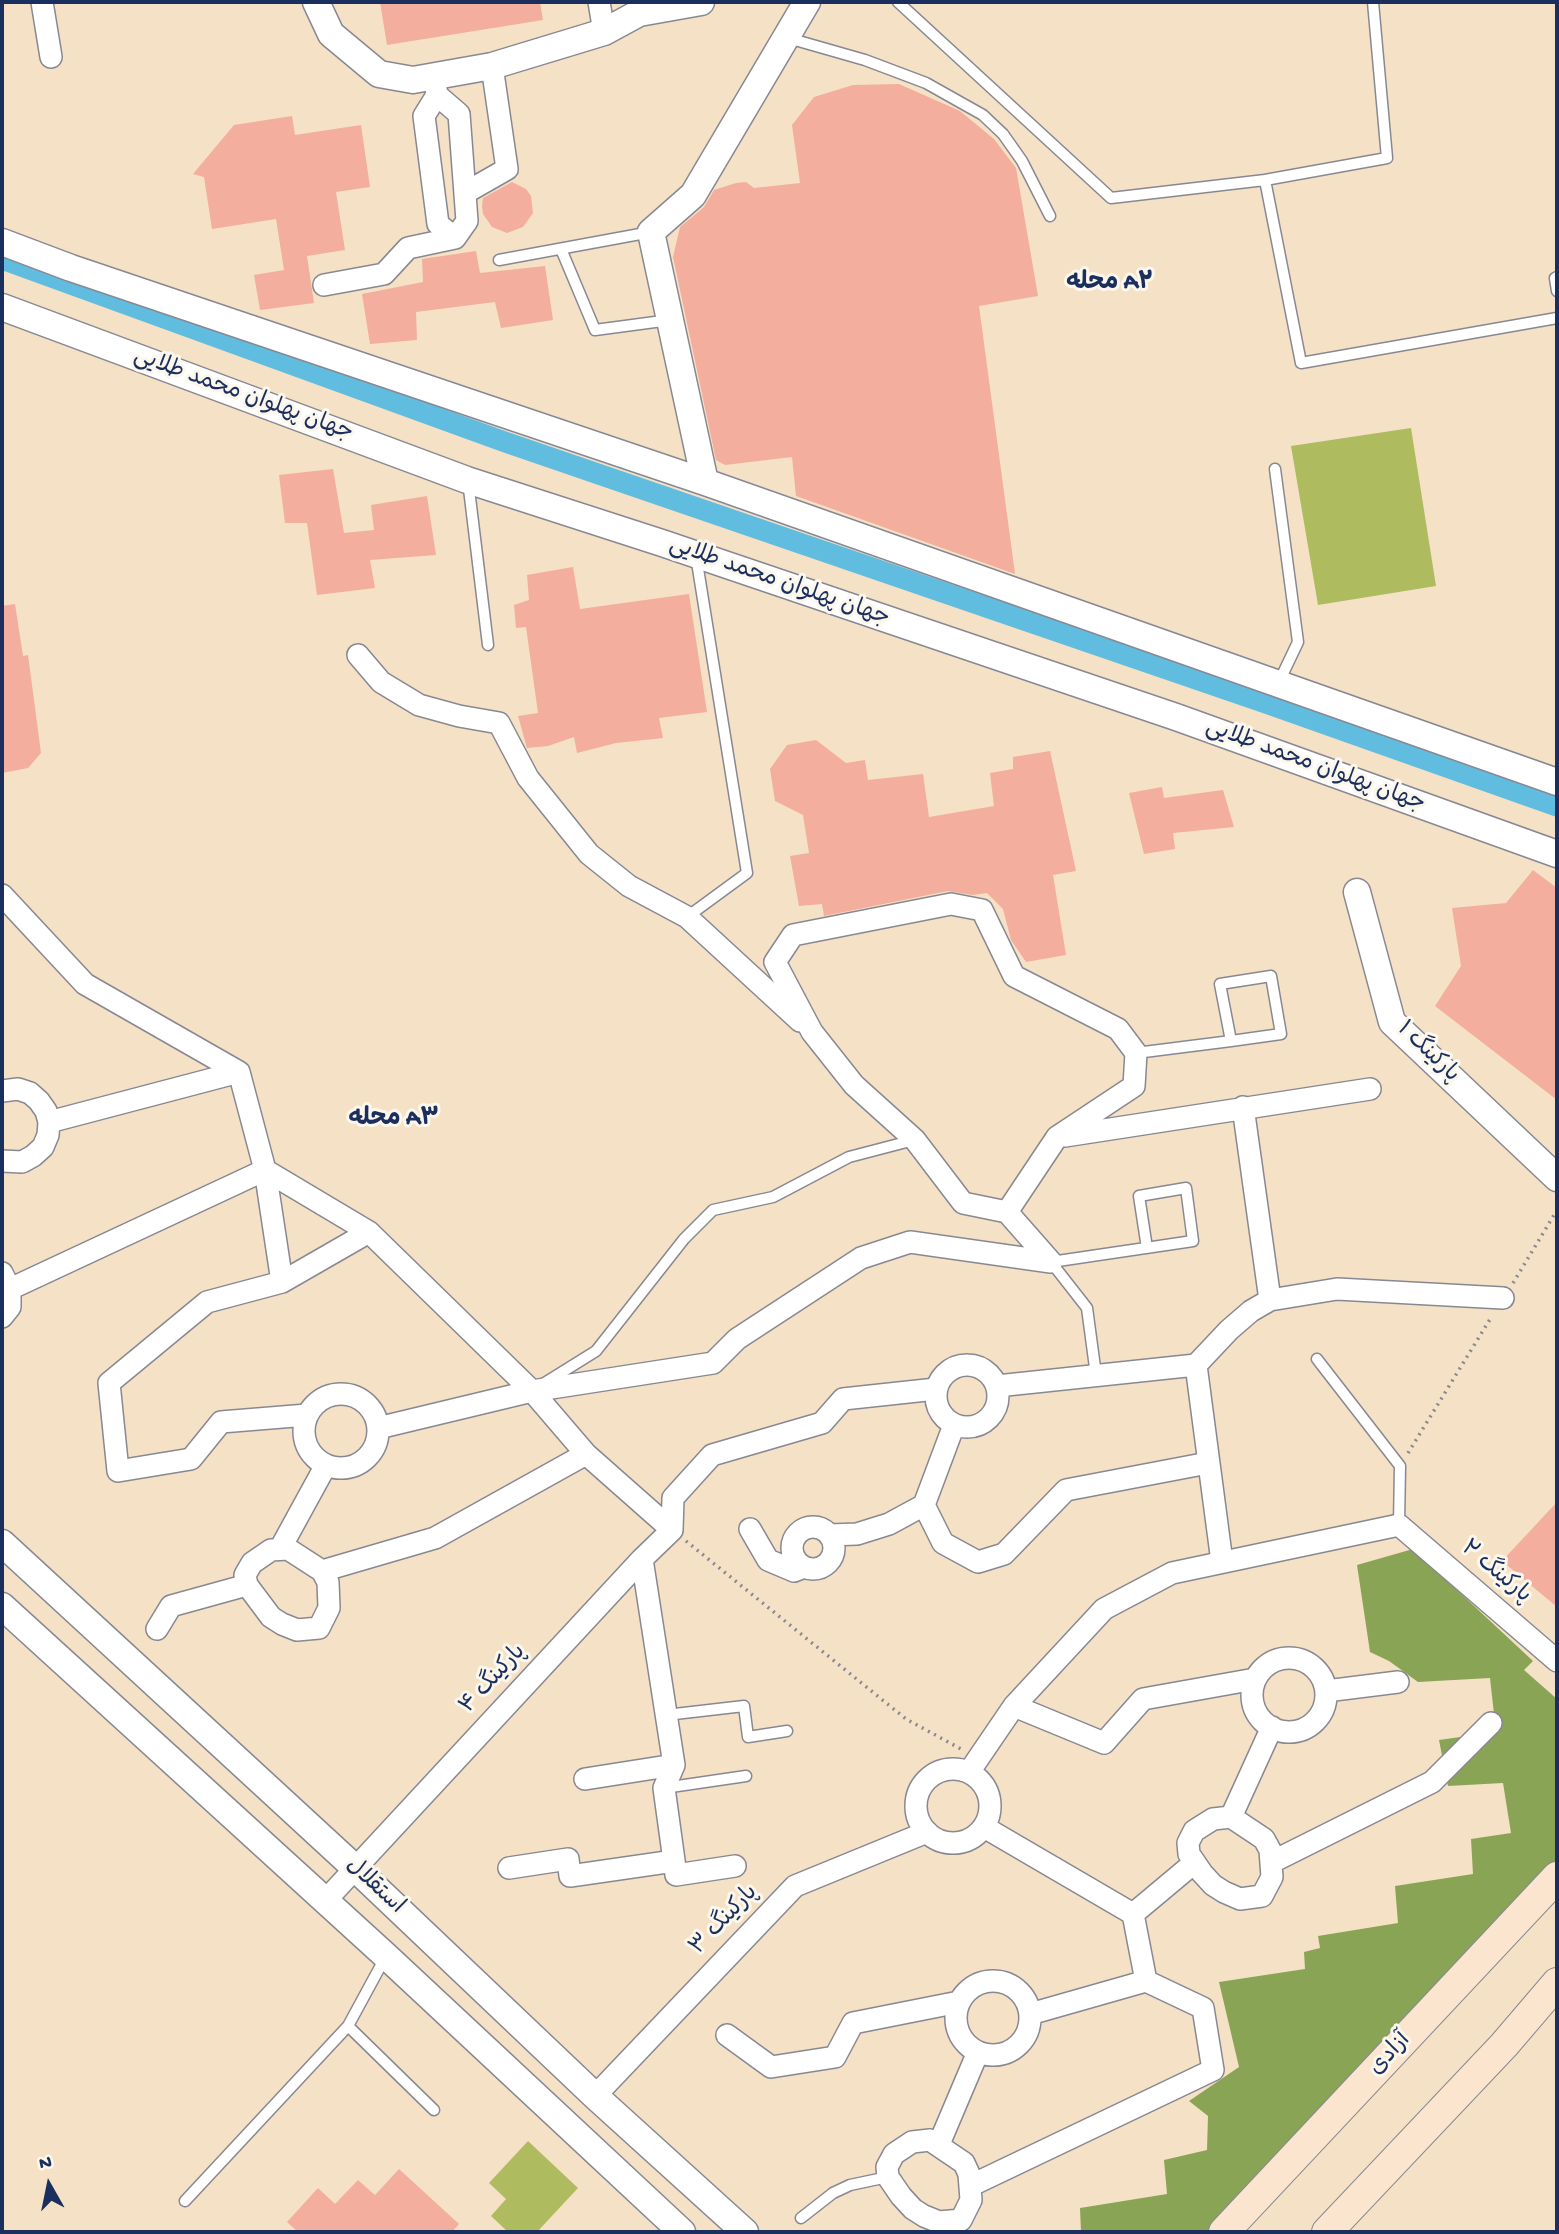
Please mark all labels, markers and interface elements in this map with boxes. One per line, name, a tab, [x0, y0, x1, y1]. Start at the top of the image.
district label: محله A۲	[1066, 270, 1154, 298]
street label: جهان پهلوان محمد طلایی	[130, 343, 356, 449]
street label: جهان پهلوان محمد طلایی	[665, 532, 893, 634]
street label: جهان پهلوان محمد طلایی	[1202, 714, 1428, 820]
street label: پارکینگ ۱	[1390, 1017, 1464, 1089]
district label: محله A۳	[348, 1106, 440, 1134]
street label: پارکینگ ۲	[1454, 1536, 1536, 1610]
street label: پارکینگ ۴	[455, 1639, 533, 1721]
street label: استقلال	[339, 1853, 409, 1921]
street label: پارکینگ ۳	[685, 1880, 765, 1962]
street label: آزادی	[1364, 2028, 1418, 2082]
north arrow	[14, 2150, 84, 2220]
text: N	[38, 2151, 54, 2176]

